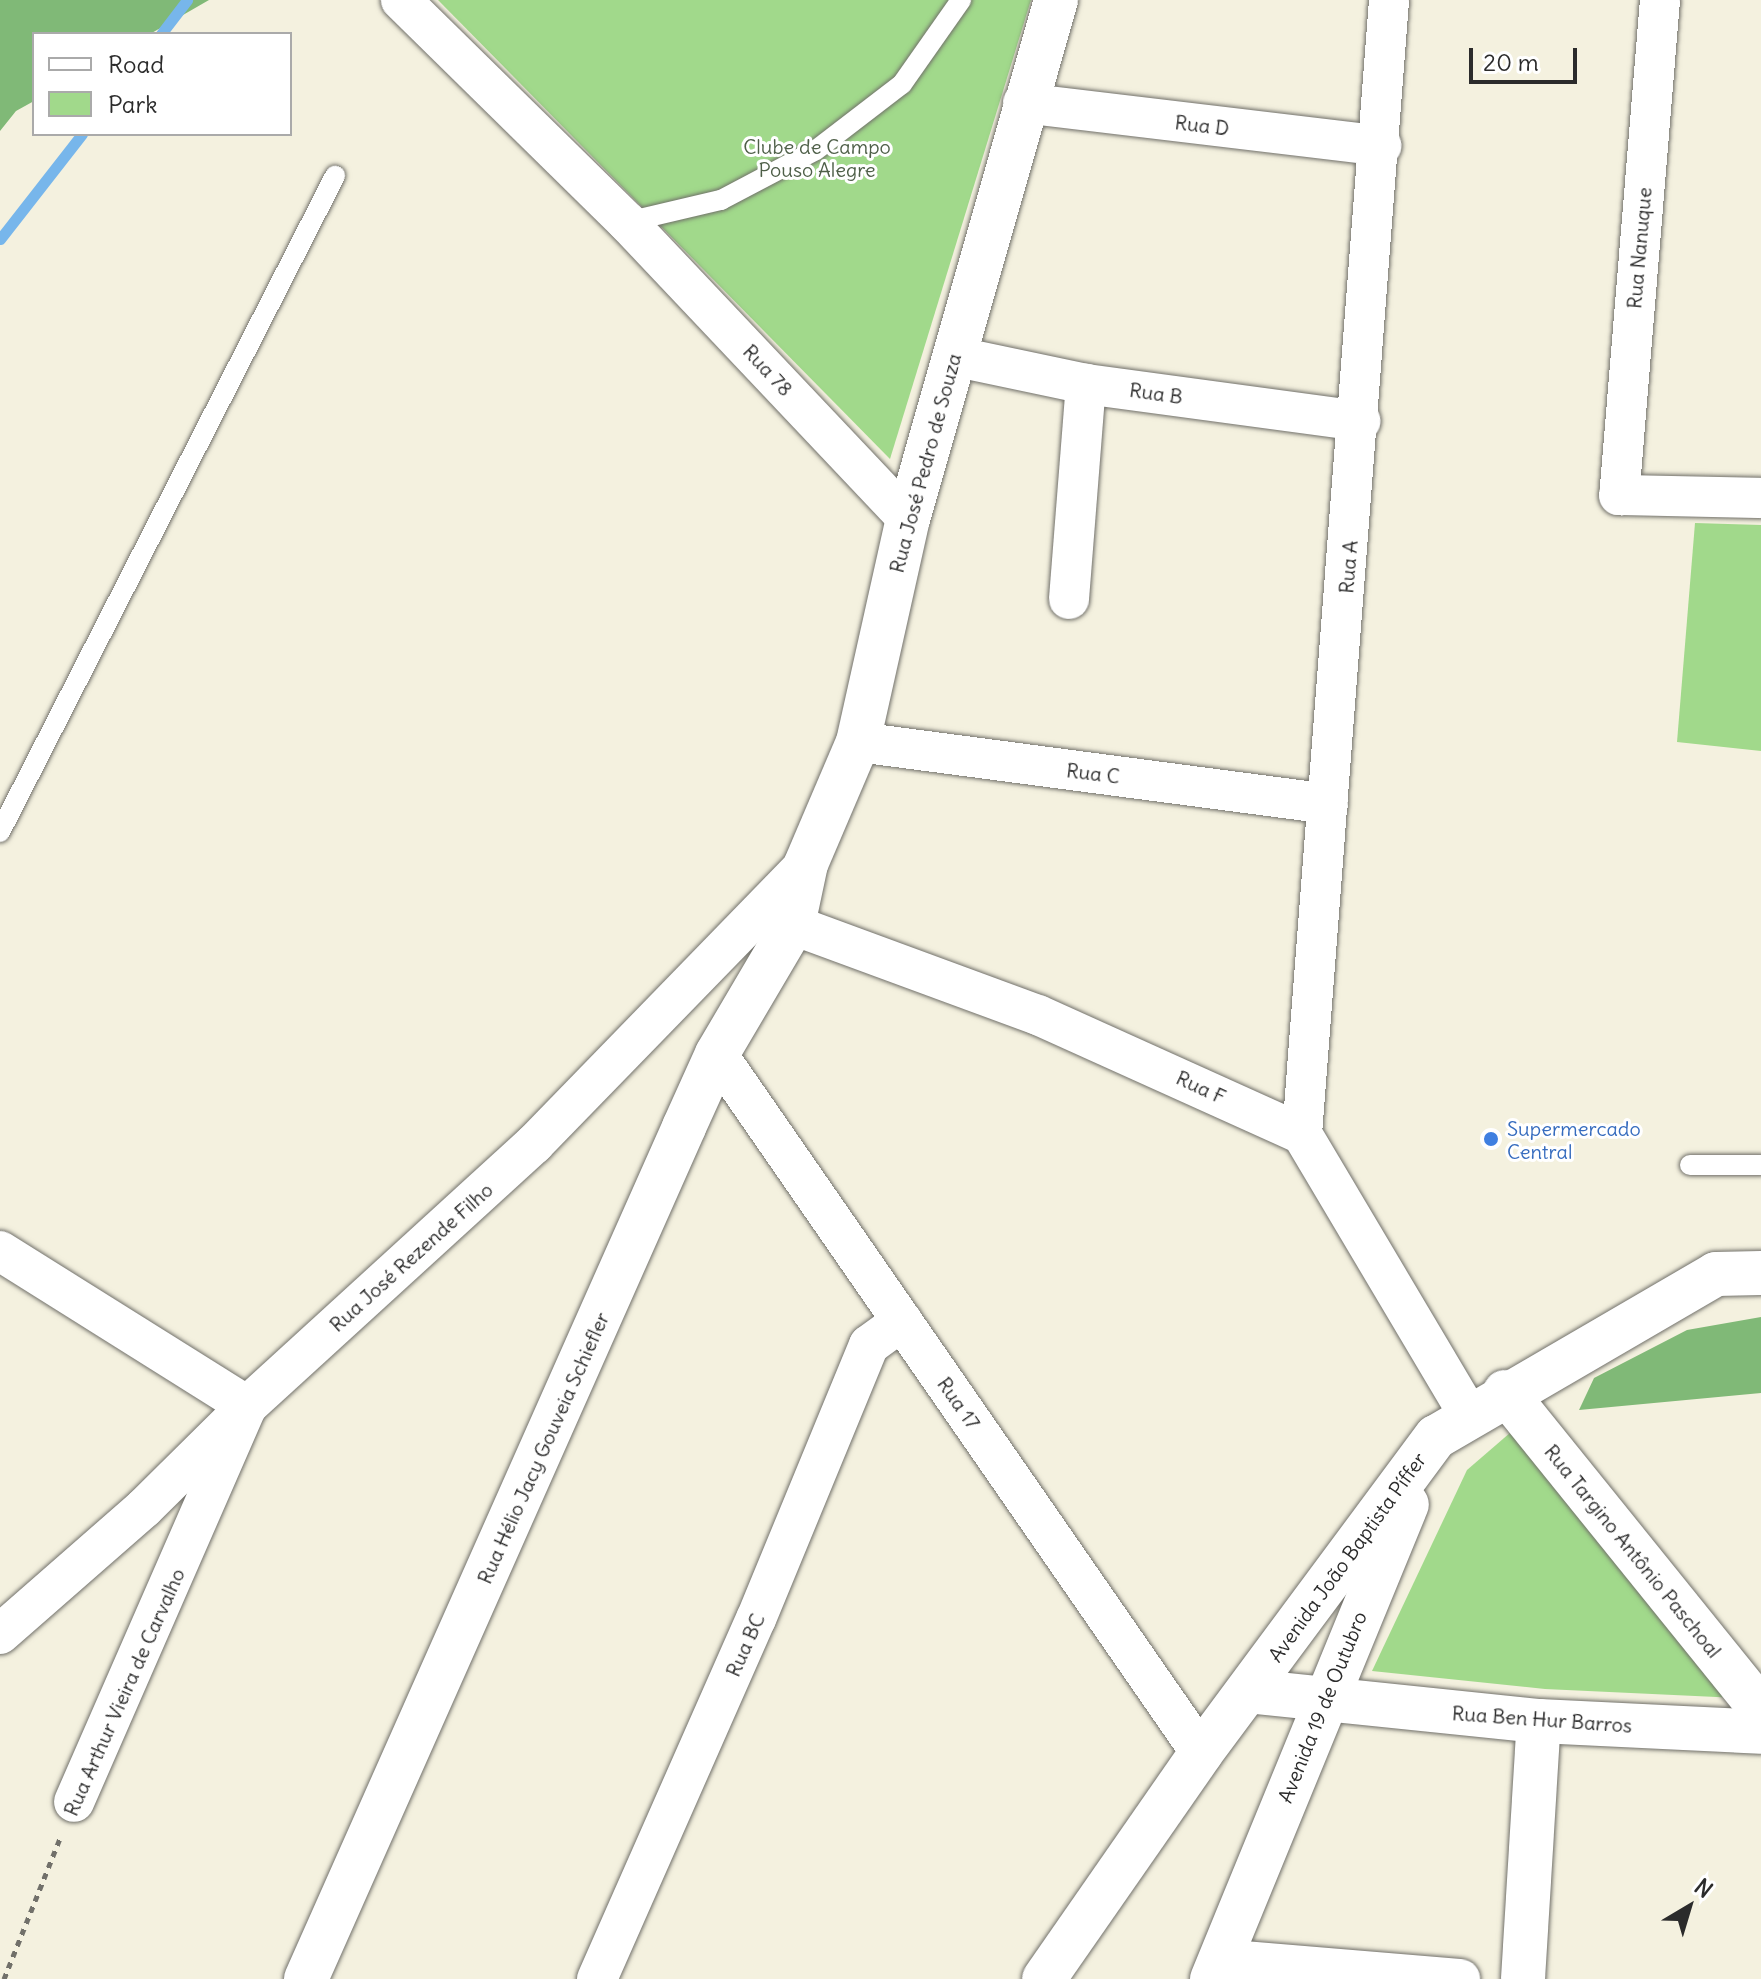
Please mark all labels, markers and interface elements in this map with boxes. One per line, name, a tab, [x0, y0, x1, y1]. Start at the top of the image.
legend	[32, 32, 292, 136]
scale bar	[1473, 32, 1581, 82]
text: 20 m	[1483, 47, 1539, 77]
text: Road	[108, 49, 164, 79]
text: Park	[108, 89, 158, 119]
street label: Rua D	[1173, 110, 1231, 140]
park label: Clube de Campo Pouso Alegre	[743, 135, 891, 182]
street label: Rua Nanuque	[1622, 186, 1656, 310]
street label: Rua 78	[738, 339, 798, 401]
street label: Rua José Pedro de Souza	[884, 351, 966, 575]
street label: Rua B	[1128, 377, 1184, 409]
street label: Rua A	[1334, 539, 1362, 595]
street label: Rua C	[1065, 758, 1121, 788]
street label: Rua F	[1173, 1065, 1229, 1109]
place label: Supermercado Central	[1507, 1116, 1641, 1163]
marker: Supermercado Central	[1482, 1130, 1500, 1148]
street label: Rua José Rezende Filho	[324, 1177, 498, 1337]
street label: Rua Hélio Jacy Gouveia Schiefler	[472, 1309, 614, 1587]
street label: Rua 17	[933, 1372, 985, 1434]
street label: Rua Targino Antônio Paschoal	[1540, 1440, 1726, 1662]
street label: Avenida João Baptista Píffer	[1263, 1448, 1431, 1666]
street label: Rua Arthur Vieira de Carvalho	[58, 1564, 190, 1820]
street label: Avenida 19 de Outubro	[1273, 1608, 1371, 1806]
street label: Rua BC	[720, 1610, 770, 1680]
street label: Rua Ben Hur Barros	[1451, 1701, 1633, 1737]
north arrow	[1649, 1867, 1729, 1947]
text: N	[1689, 1872, 1718, 1904]

